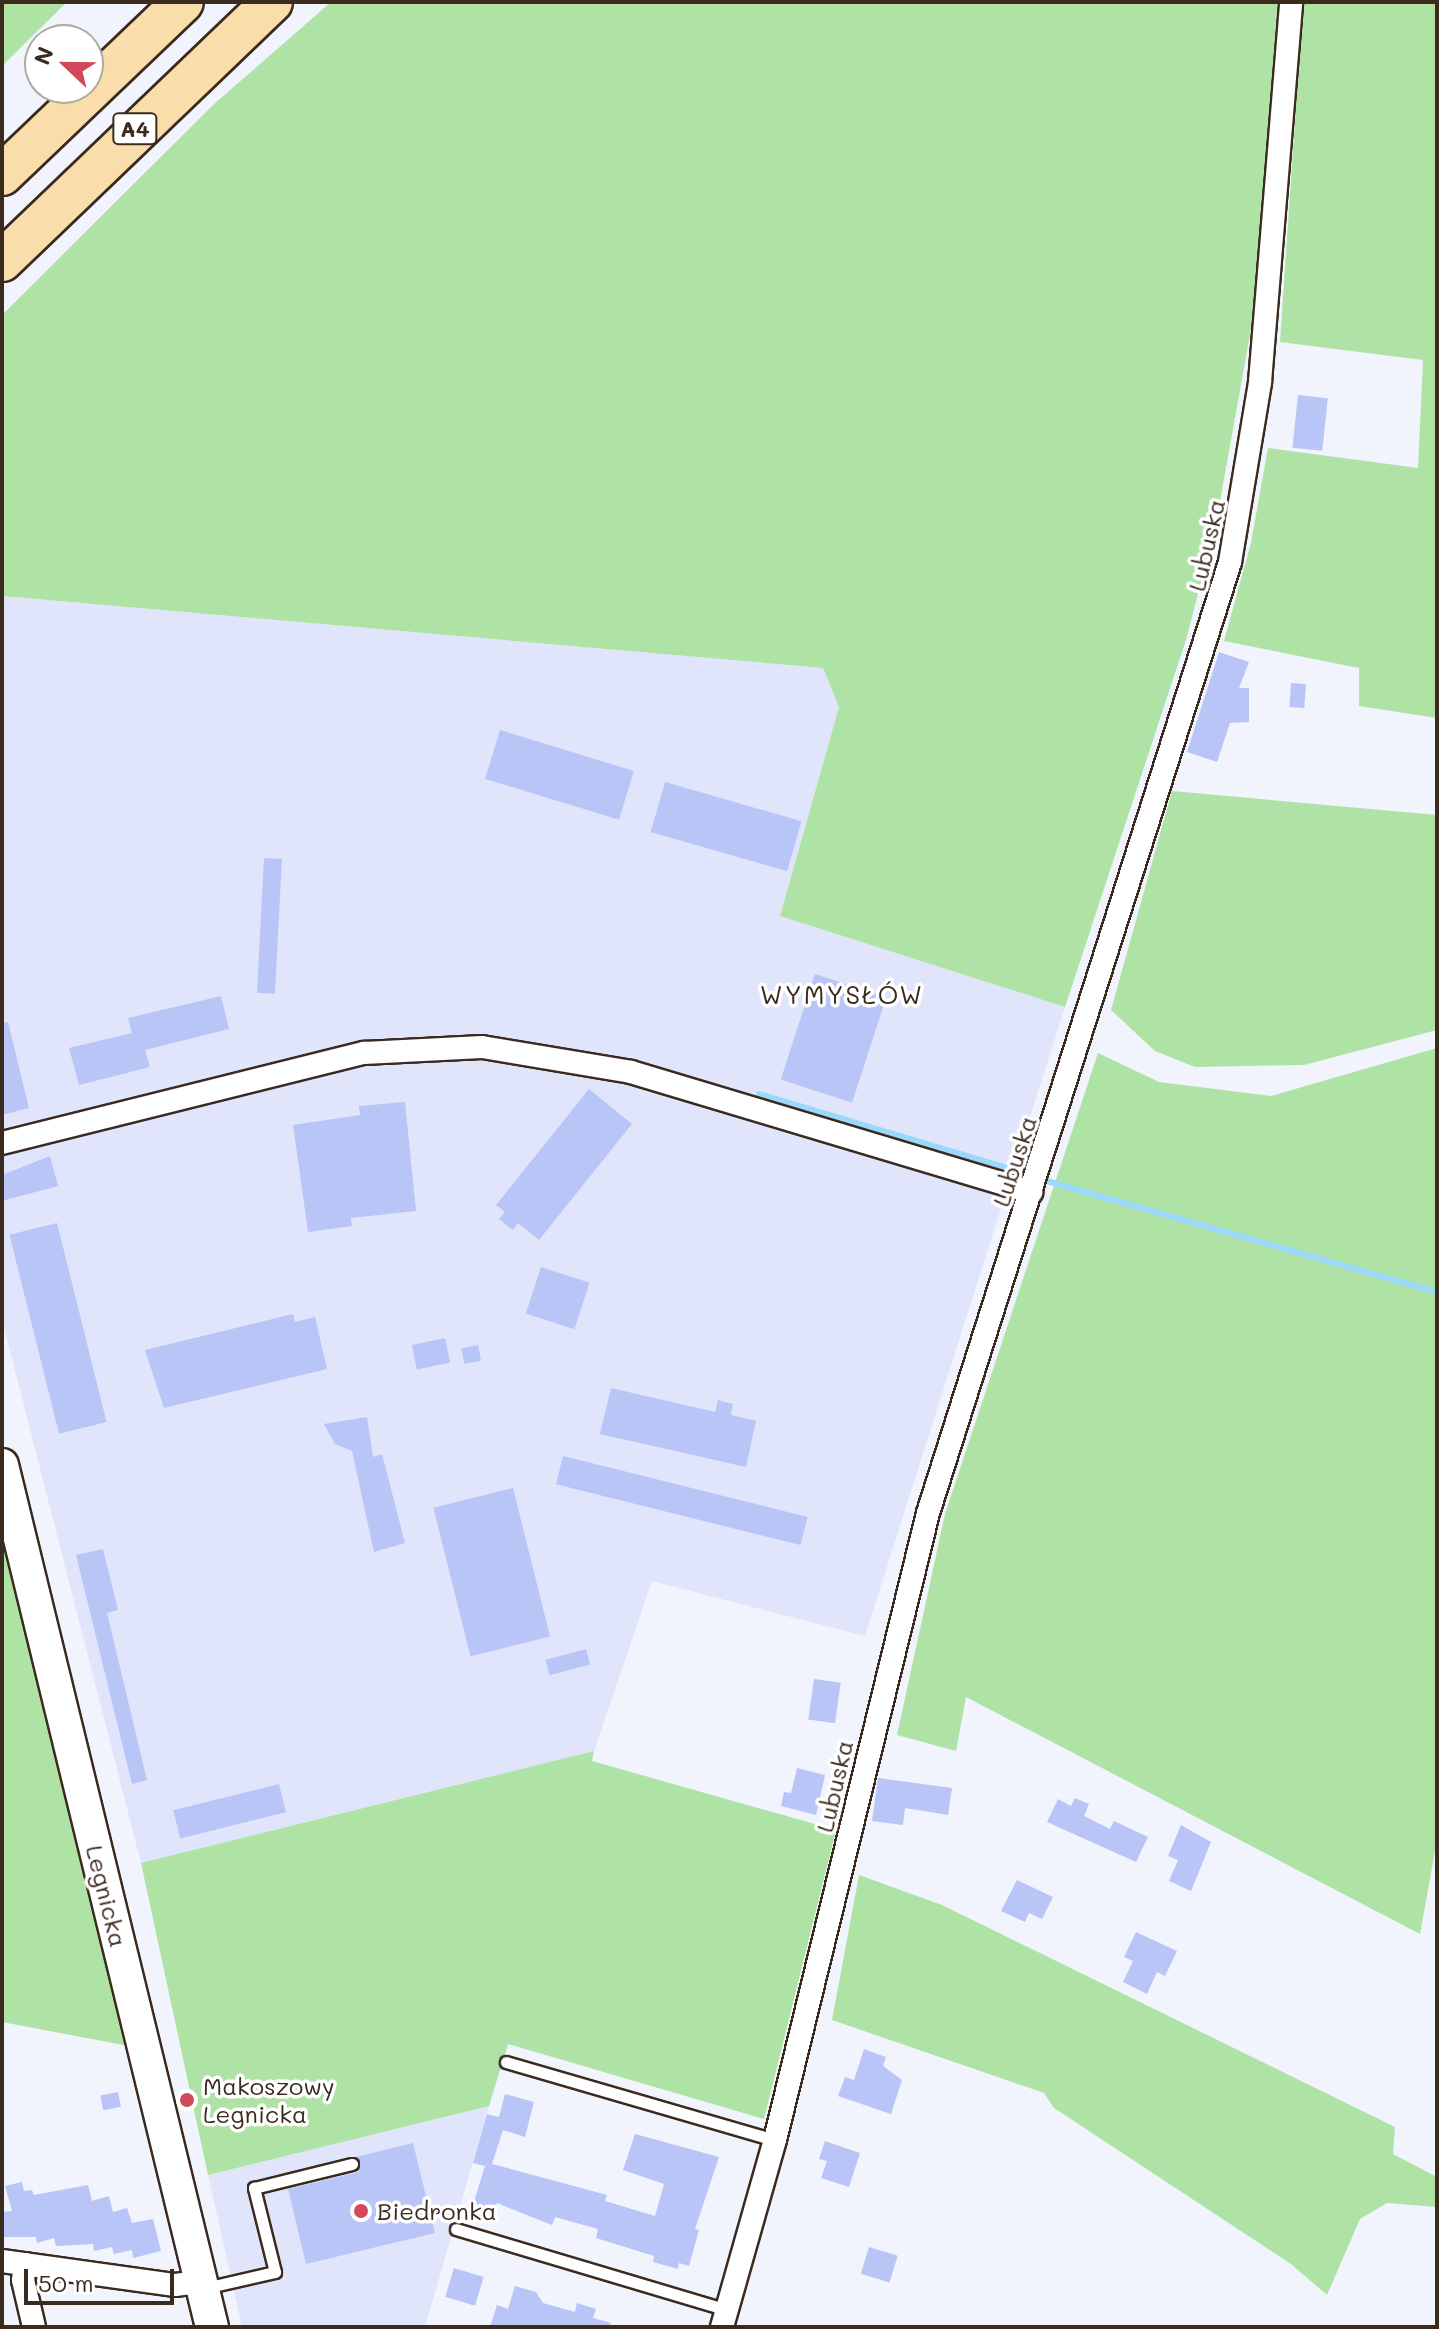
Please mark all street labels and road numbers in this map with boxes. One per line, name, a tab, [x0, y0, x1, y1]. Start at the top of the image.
road number: A4	[111, 111, 159, 147]
street label: Lubuska	[1181, 496, 1231, 594]
street label: Lubuska	[986, 1112, 1042, 1210]
street label: Lubuska	[809, 1737, 859, 1835]
street label: Legnicka	[80, 1842, 134, 1950]

